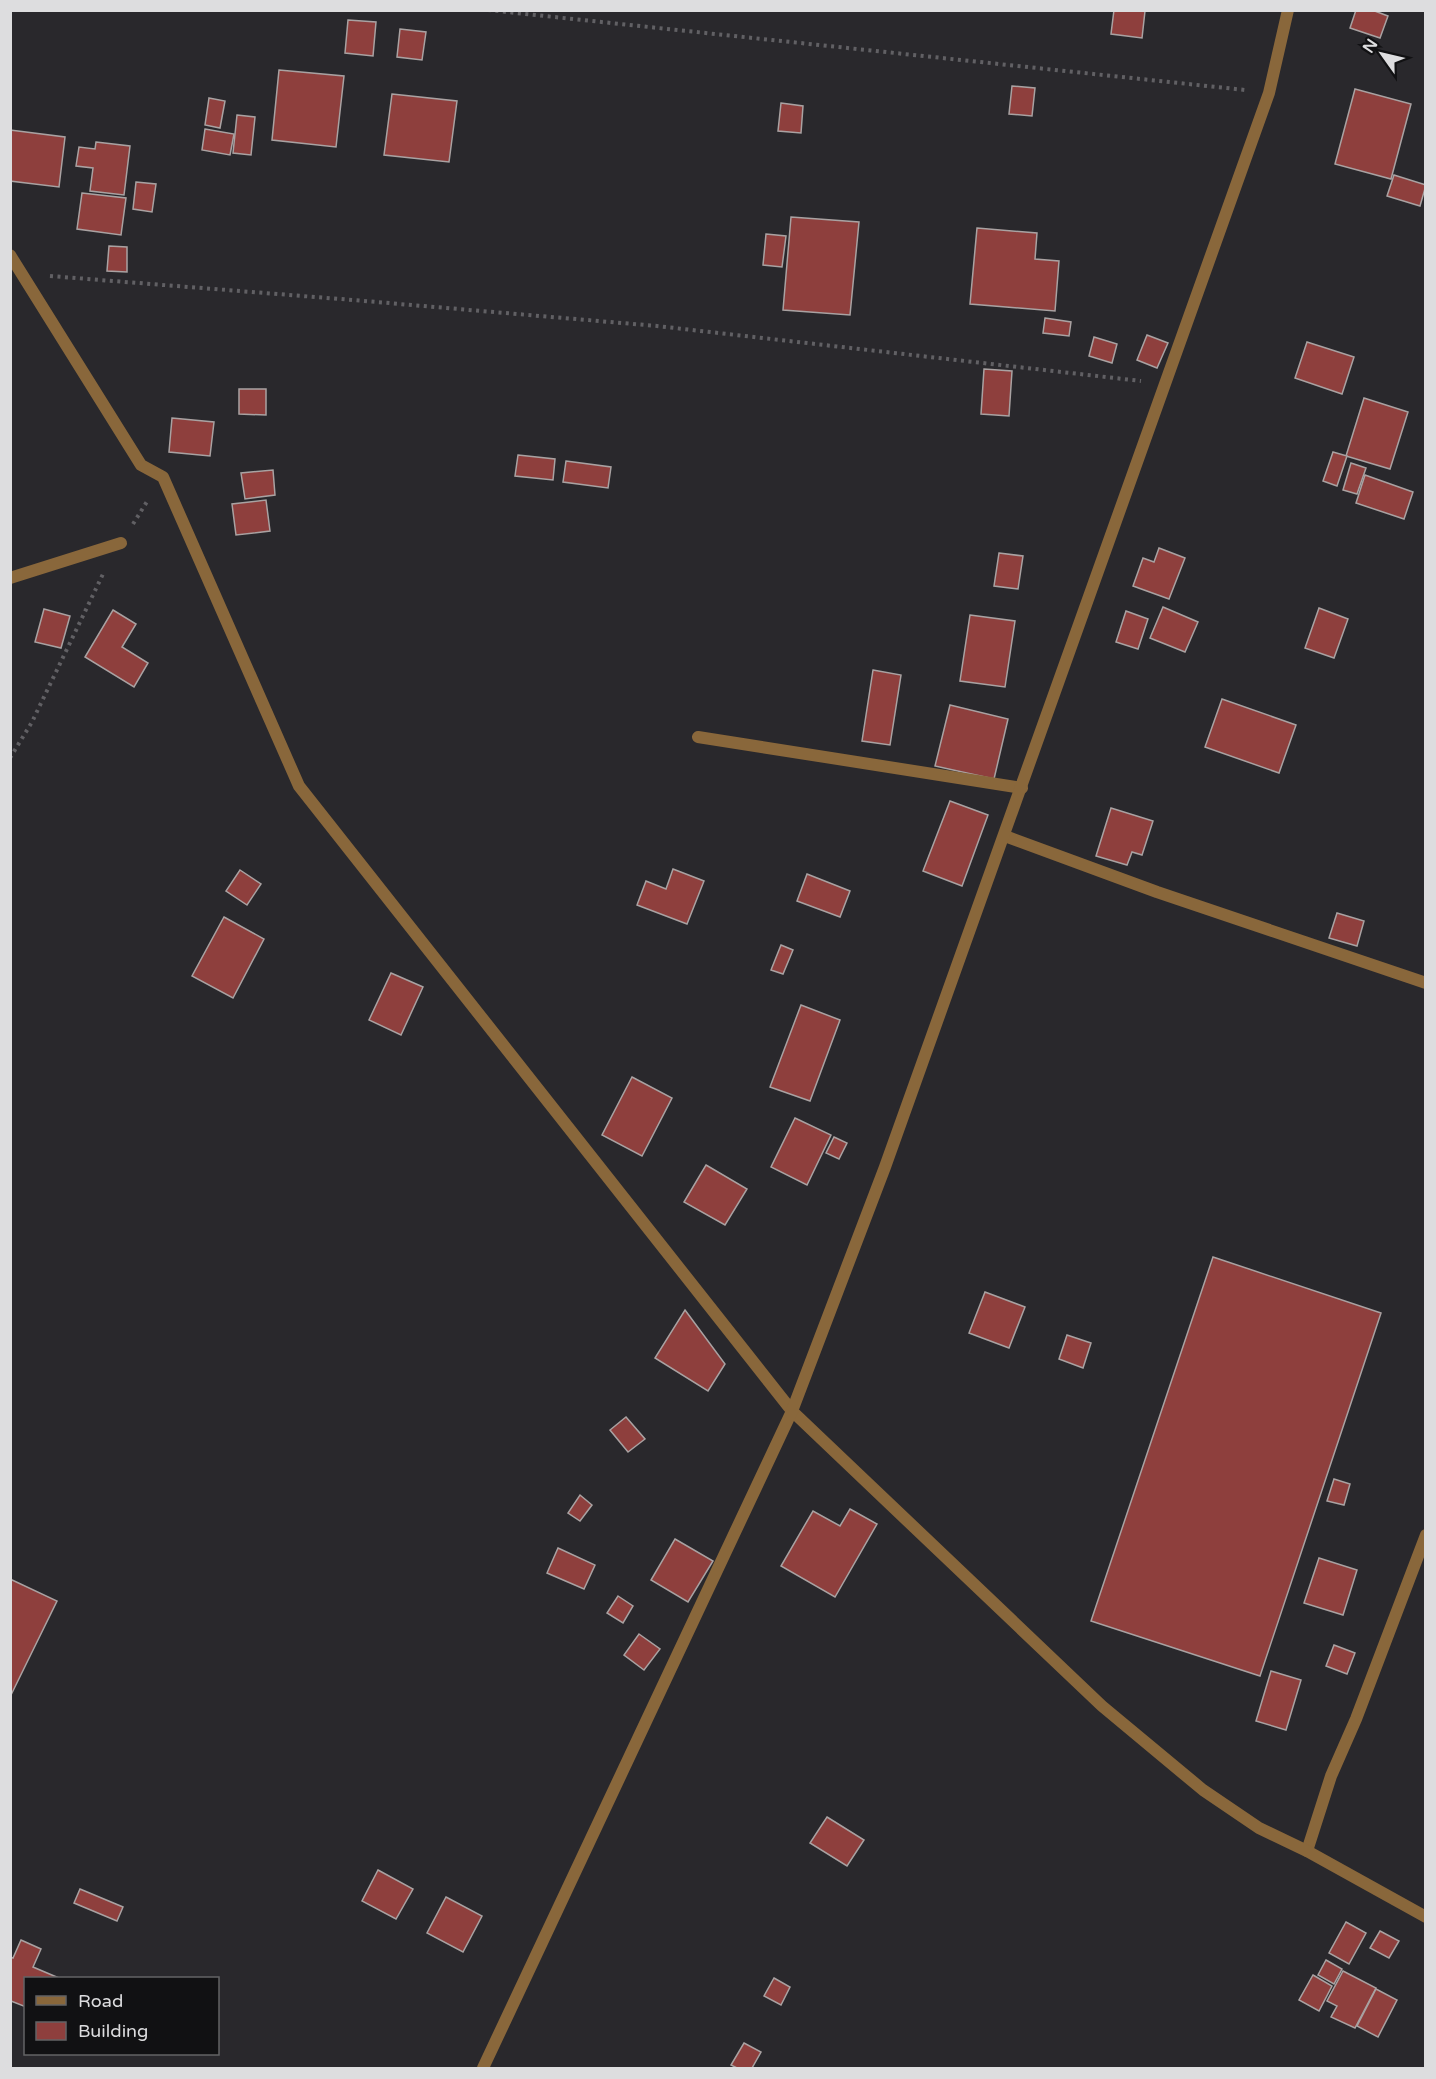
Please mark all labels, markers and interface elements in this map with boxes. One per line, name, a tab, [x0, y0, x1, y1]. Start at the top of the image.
north arrow	[1352, 24, 1412, 84]
text: N	[1359, 35, 1382, 57]
legend	[24, 1977, 219, 2055]
text: Road	[78, 1990, 123, 2012]
text: Building	[78, 2020, 148, 2042]

